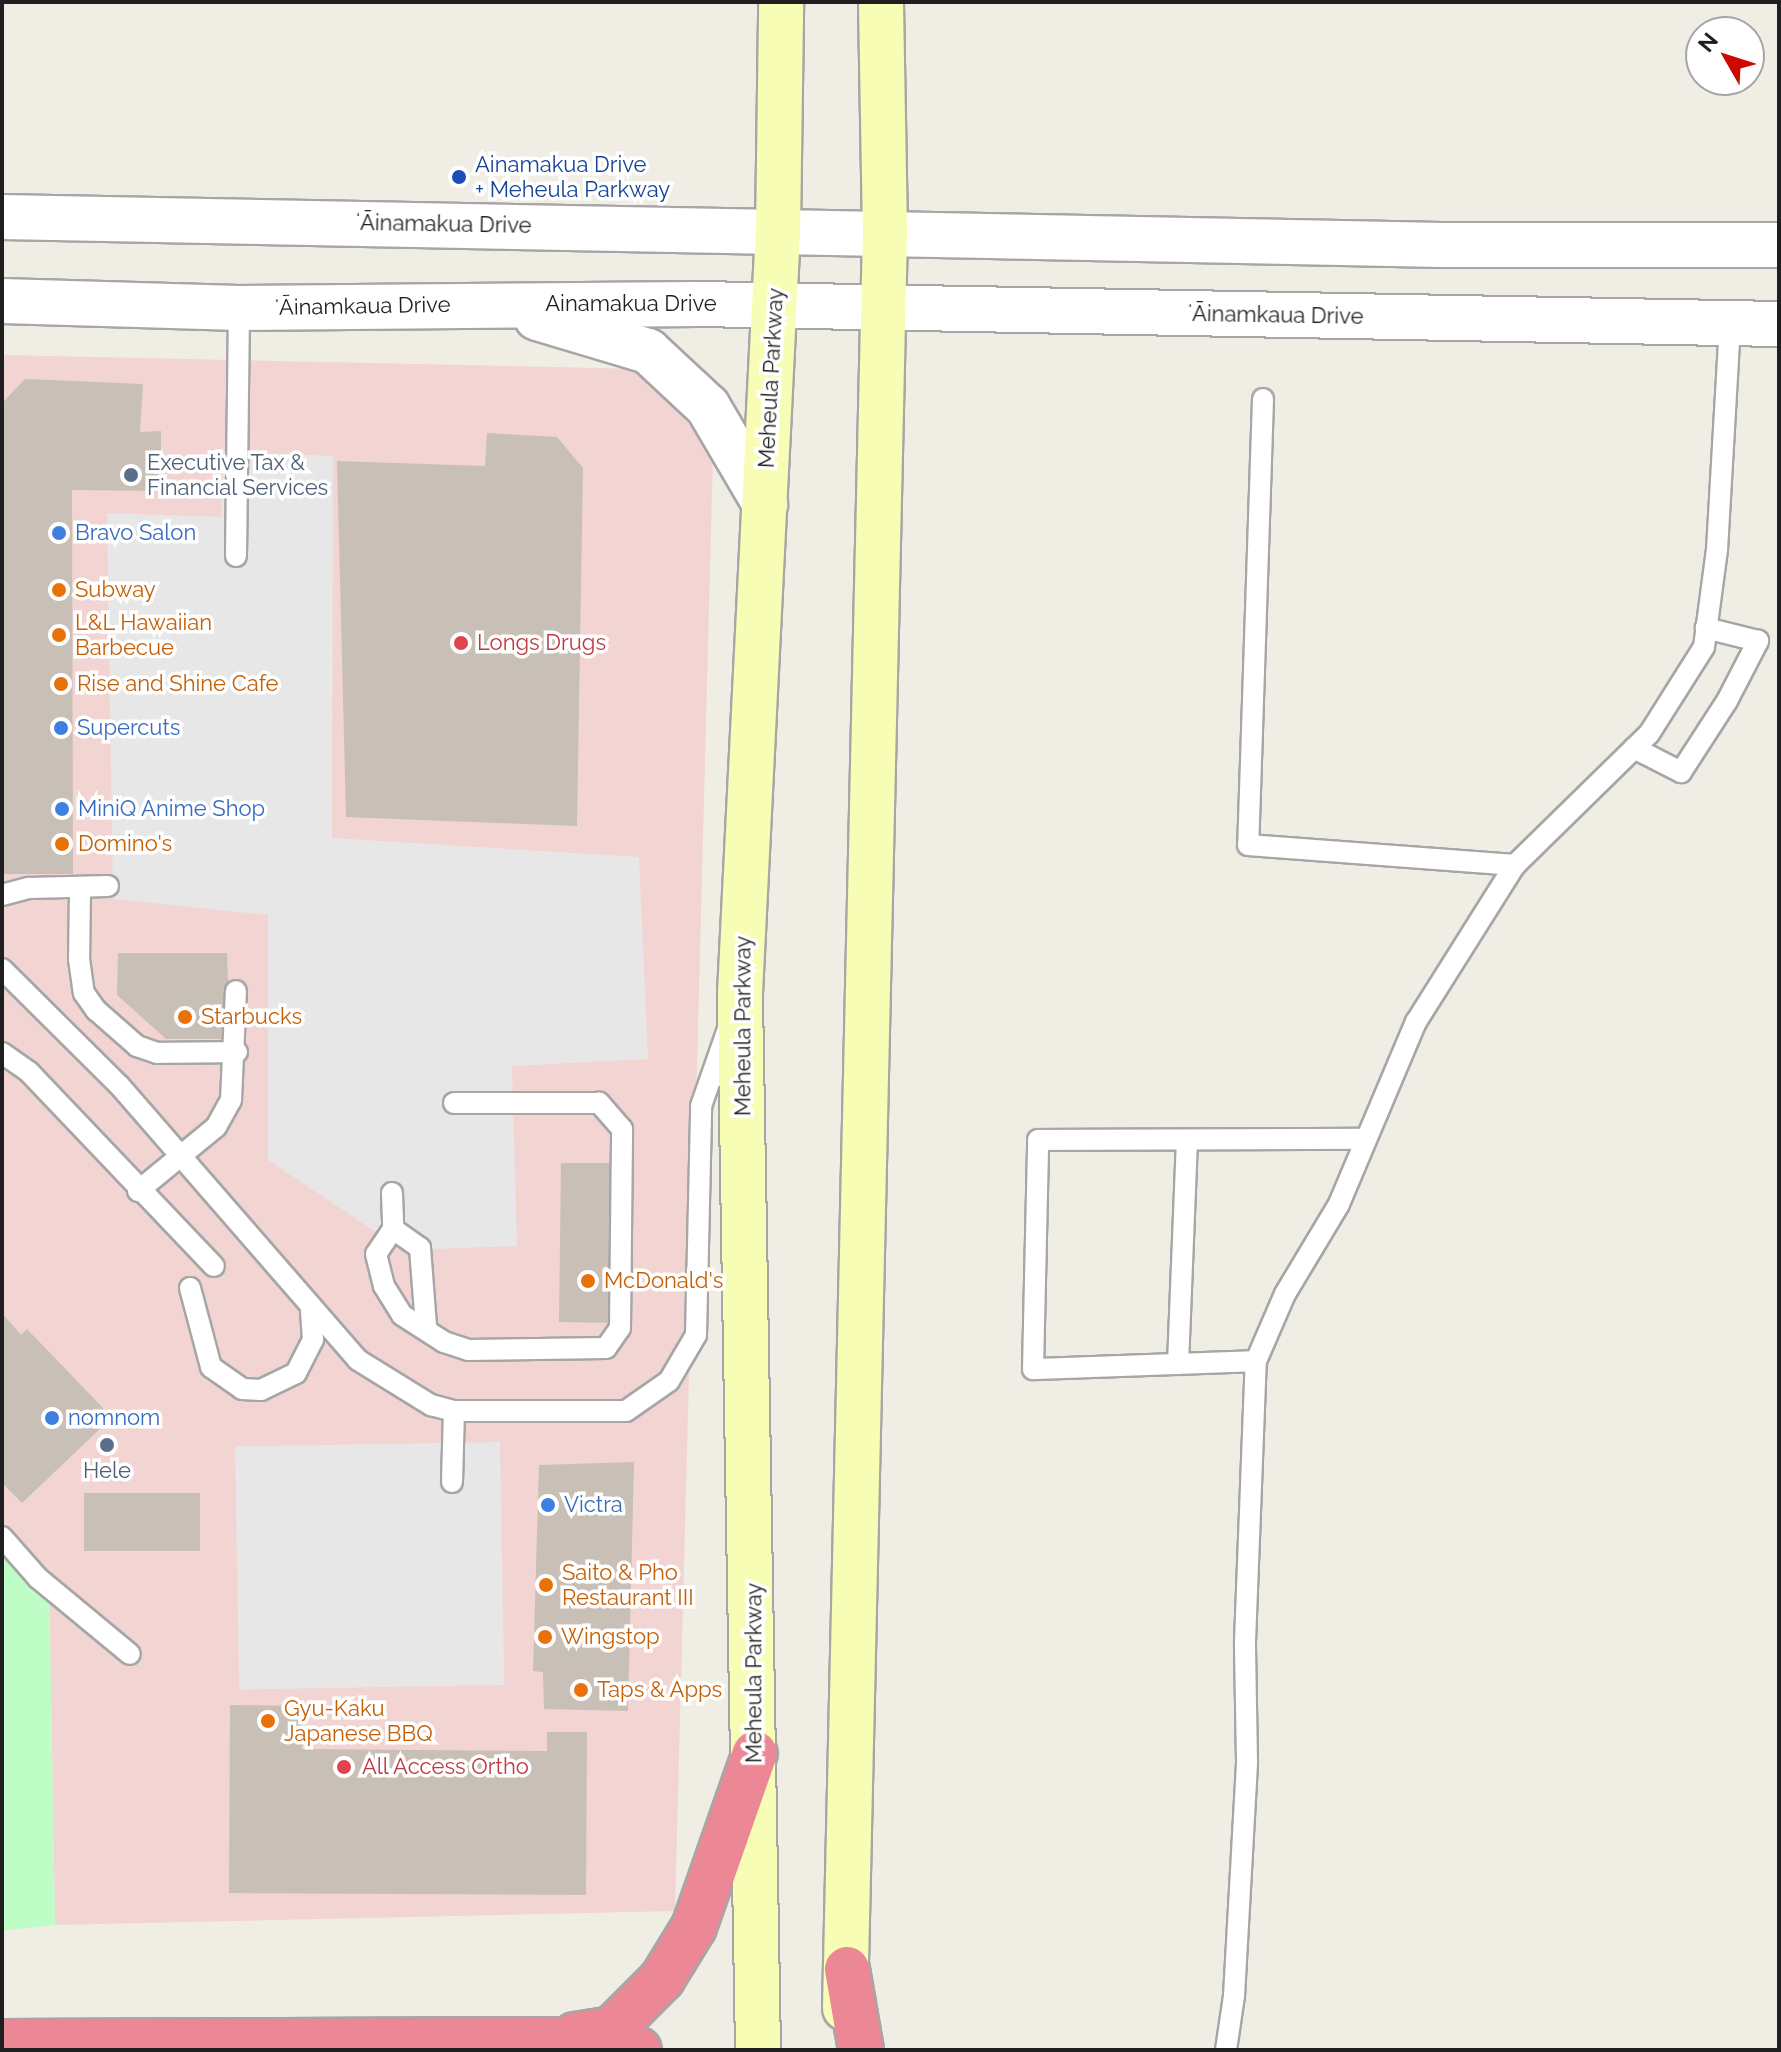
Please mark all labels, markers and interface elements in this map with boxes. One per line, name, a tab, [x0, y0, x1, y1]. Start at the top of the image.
north arrow	[1685, 16, 1765, 96]
text: N	[1693, 27, 1723, 57]
place label: Ainamakua Drive + Meheula Parkway	[475, 151, 670, 202]
marker: Ainamakua Drive + Meheula Parkway	[450, 168, 468, 186]
street label: ʻĀinamakua Drive	[356, 209, 532, 239]
street label: Meheula Parkway	[753, 287, 789, 469]
street label: ʻĀinamkaua Drive	[275, 291, 451, 321]
street label: Ainamakua Drive	[545, 291, 717, 317]
street label: ʻĀinamkaua Drive	[1188, 300, 1364, 330]
place label: Executive Tax & Financial Services	[147, 449, 329, 500]
marker: Executive Tax & Financial Services	[122, 466, 140, 484]
place label: Bravo Salon	[75, 520, 196, 546]
marker: Bravo Salon	[50, 524, 68, 542]
place label: Subway	[75, 577, 156, 603]
marker: Subway	[50, 581, 68, 599]
place label: L&L Hawaiian Barbecue	[75, 609, 213, 660]
marker: L&L Hawaiian Barbecue	[50, 626, 68, 644]
place label: Longs Drugs	[477, 630, 606, 656]
marker: Longs Drugs	[452, 634, 470, 652]
place label: Rise and Shine Cafe	[77, 671, 278, 697]
marker: Rise and Shine Cafe	[52, 675, 70, 693]
place label: Supercuts	[77, 715, 180, 741]
marker: Supercuts	[52, 719, 70, 737]
place label: MiniQ Anime Shop	[78, 796, 266, 822]
marker: MiniQ Anime Shop	[53, 800, 71, 818]
place label: Domino's	[78, 831, 172, 857]
marker: Domino's	[53, 835, 71, 853]
street label: Meheula Parkway	[730, 936, 756, 1116]
place label: Starbucks	[201, 1004, 302, 1030]
marker: Starbucks	[176, 1008, 194, 1026]
place label: McDonald's	[604, 1268, 723, 1294]
marker: McDonald's	[579, 1272, 597, 1290]
place label: nomnom	[68, 1405, 160, 1431]
marker: nomnom	[43, 1409, 61, 1427]
marker: Hele	[98, 1436, 116, 1454]
place label: Hele	[83, 1458, 131, 1484]
place label: Victra	[564, 1492, 623, 1518]
marker: Victra	[539, 1496, 557, 1514]
place label: Saito & Pho Restaurant III	[562, 1559, 694, 1610]
marker: Saito & Pho Restaurant III	[537, 1576, 555, 1594]
street label: Meheula Parkway	[741, 1583, 767, 1763]
place label: Wingstop	[561, 1624, 660, 1650]
marker: Wingstop	[536, 1628, 554, 1646]
place label: Taps & Apps	[597, 1677, 723, 1703]
marker: Taps & Apps	[572, 1681, 590, 1699]
place label: Gyu-Kaku Japanese BBQ	[284, 1695, 433, 1746]
marker: Gyu-Kaku Japanese BBQ	[259, 1712, 277, 1730]
place label: All Access Ortho	[362, 1754, 530, 1780]
marker: All Access Ortho	[333, 1756, 355, 1778]

